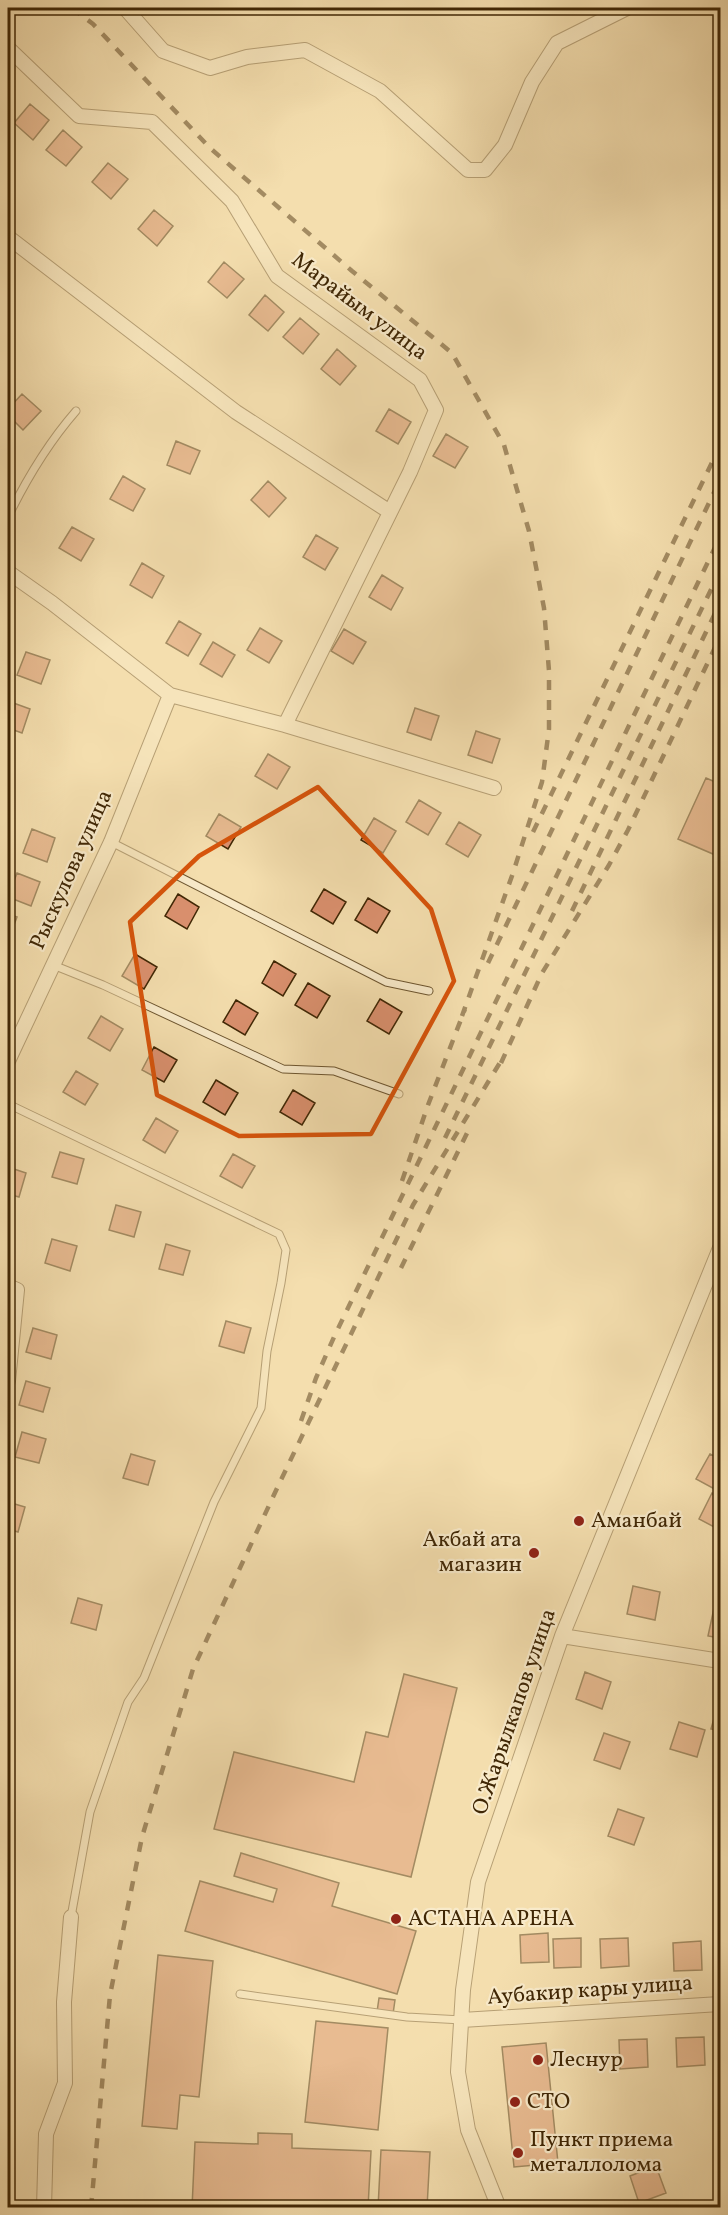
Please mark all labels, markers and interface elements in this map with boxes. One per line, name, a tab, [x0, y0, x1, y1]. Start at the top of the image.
street label: Марайым улица	[284, 245, 434, 369]
street label: Рыскулова улица	[23, 785, 121, 955]
place label: Аманбай	[591, 1506, 682, 1537]
marker: Аманбай	[572, 1514, 586, 1528]
place label: Акбай ата магазин	[422, 1525, 522, 1581]
marker: Акбай ата магазин	[527, 1546, 541, 1560]
street label: О.Жарылкапов улица	[465, 1605, 565, 1819]
place label: АСТАНА АРЕНА	[408, 1904, 574, 1935]
marker: АСТАНА АРЕНА	[389, 1912, 403, 1926]
street label: Аубакир кары улица	[486, 1968, 694, 2014]
place label: Леснур	[550, 2045, 623, 2076]
marker: Леснур	[531, 2053, 545, 2067]
place label: СТО	[527, 2087, 570, 2118]
marker: СТО	[508, 2095, 522, 2109]
place label: Пункт приема металлолома	[530, 2125, 673, 2181]
marker: Пункт приема металлолома	[511, 2146, 525, 2160]

